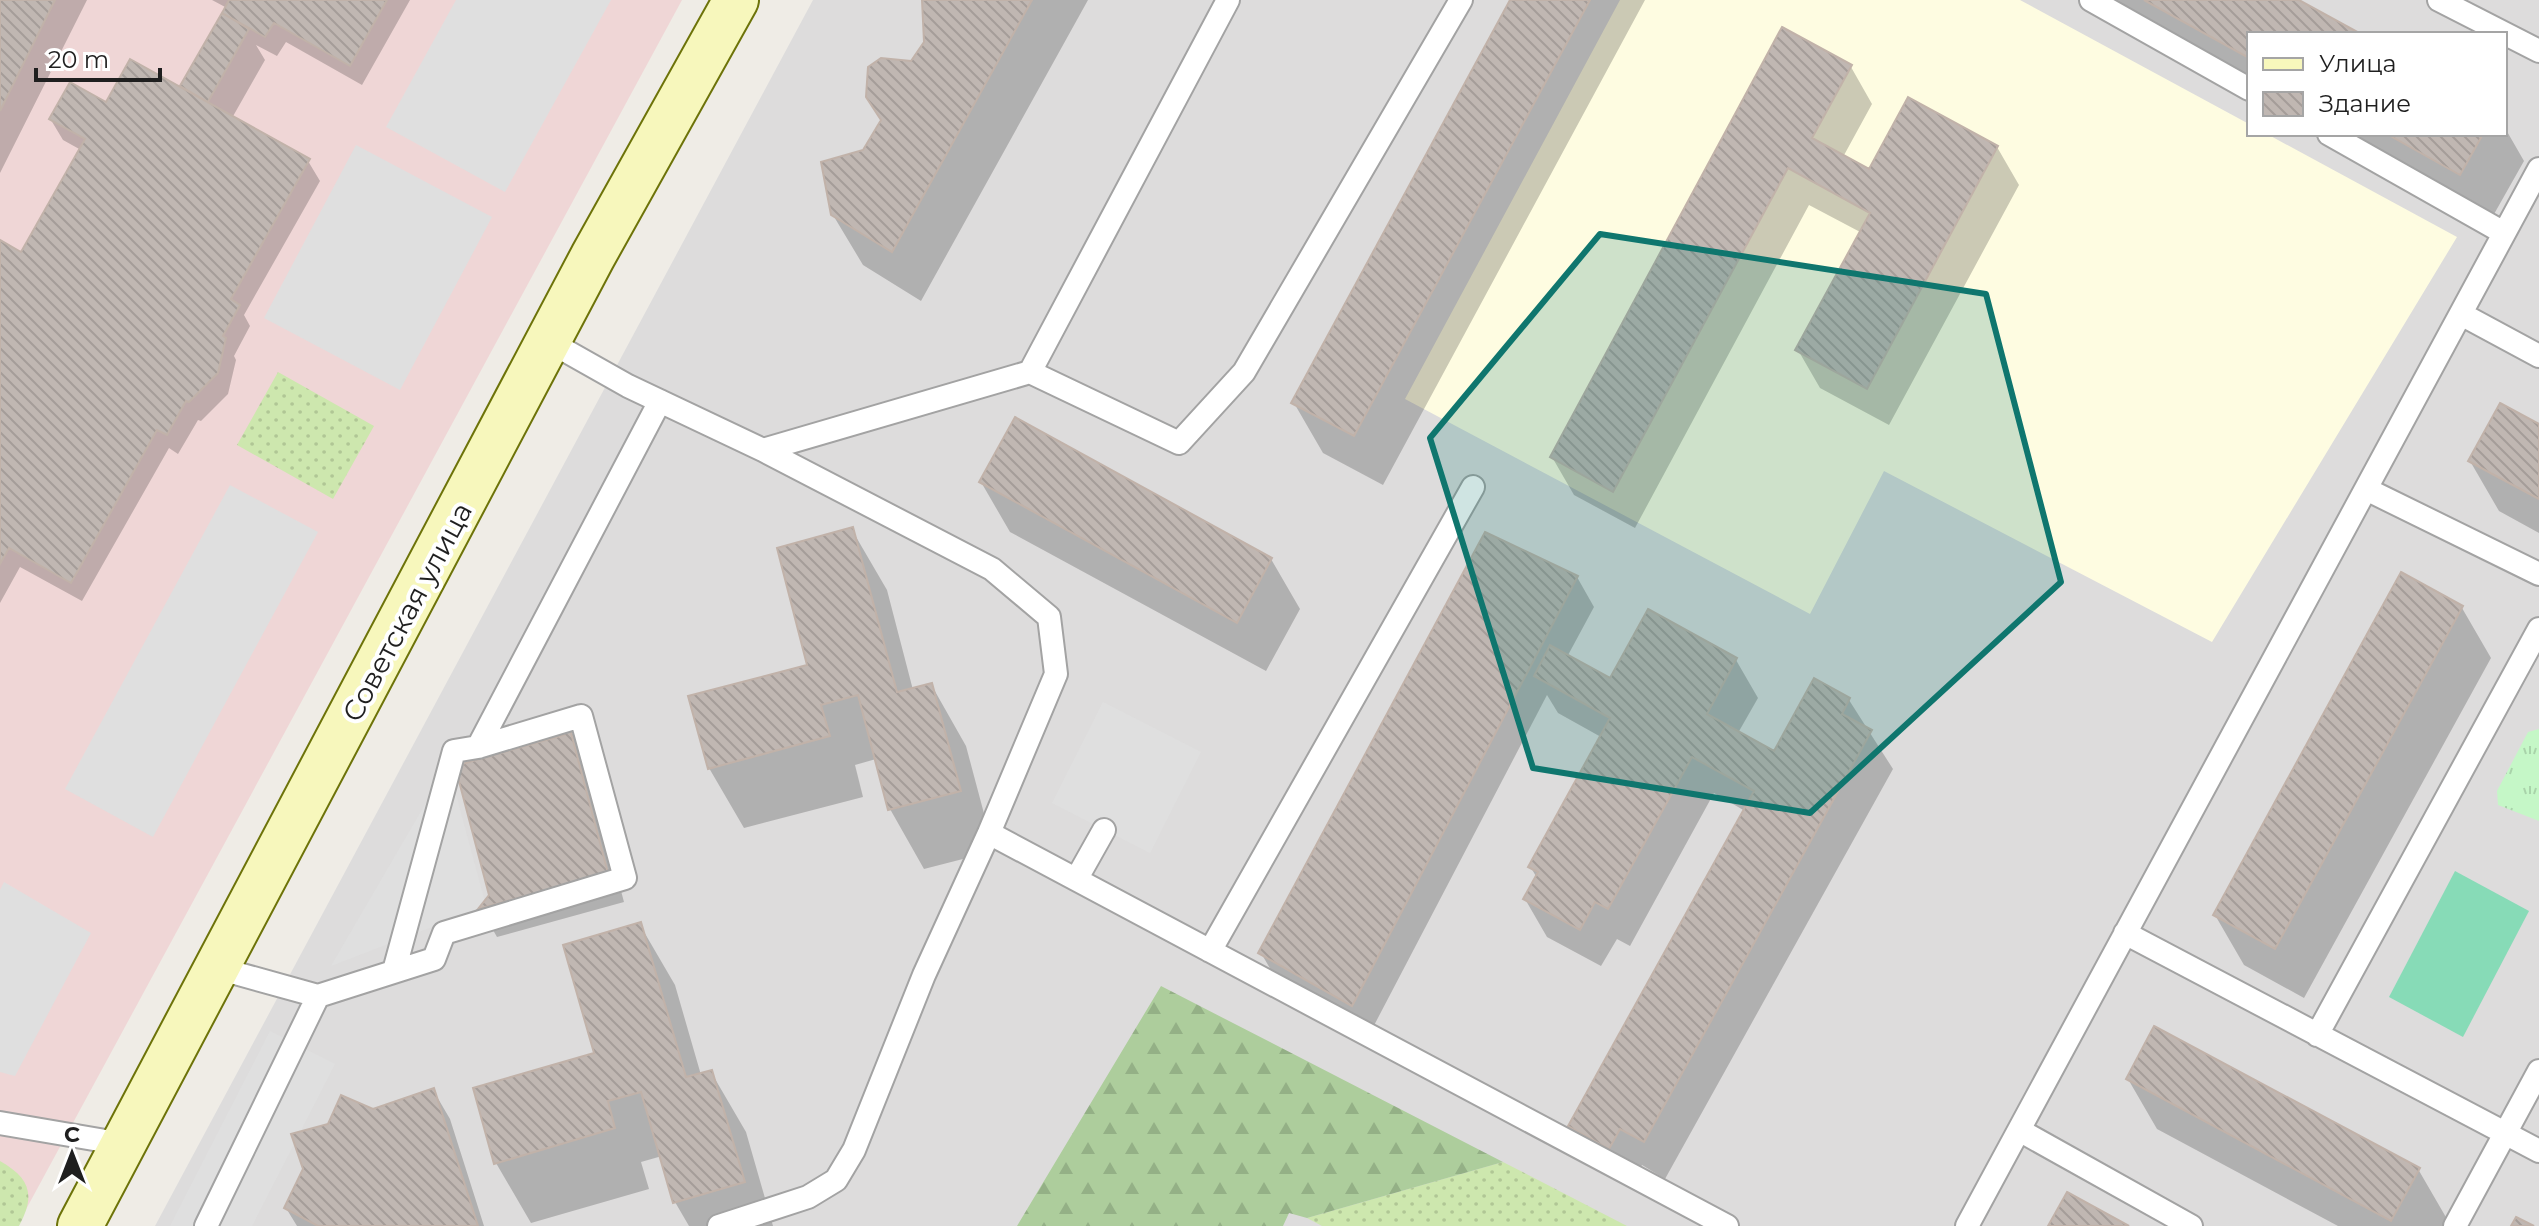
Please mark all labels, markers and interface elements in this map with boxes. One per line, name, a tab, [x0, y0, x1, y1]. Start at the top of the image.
scale bar	[36, 32, 160, 82]
legend	[2247, 32, 2507, 136]
text: 20 m	[48, 45, 109, 74]
text: Улица	[2319, 49, 2397, 78]
text: Здание	[2319, 89, 2411, 118]
street label: Советская улица	[335, 497, 479, 727]
north arrow	[32, 1114, 112, 1194]
text: С	[64, 1121, 80, 1148]

